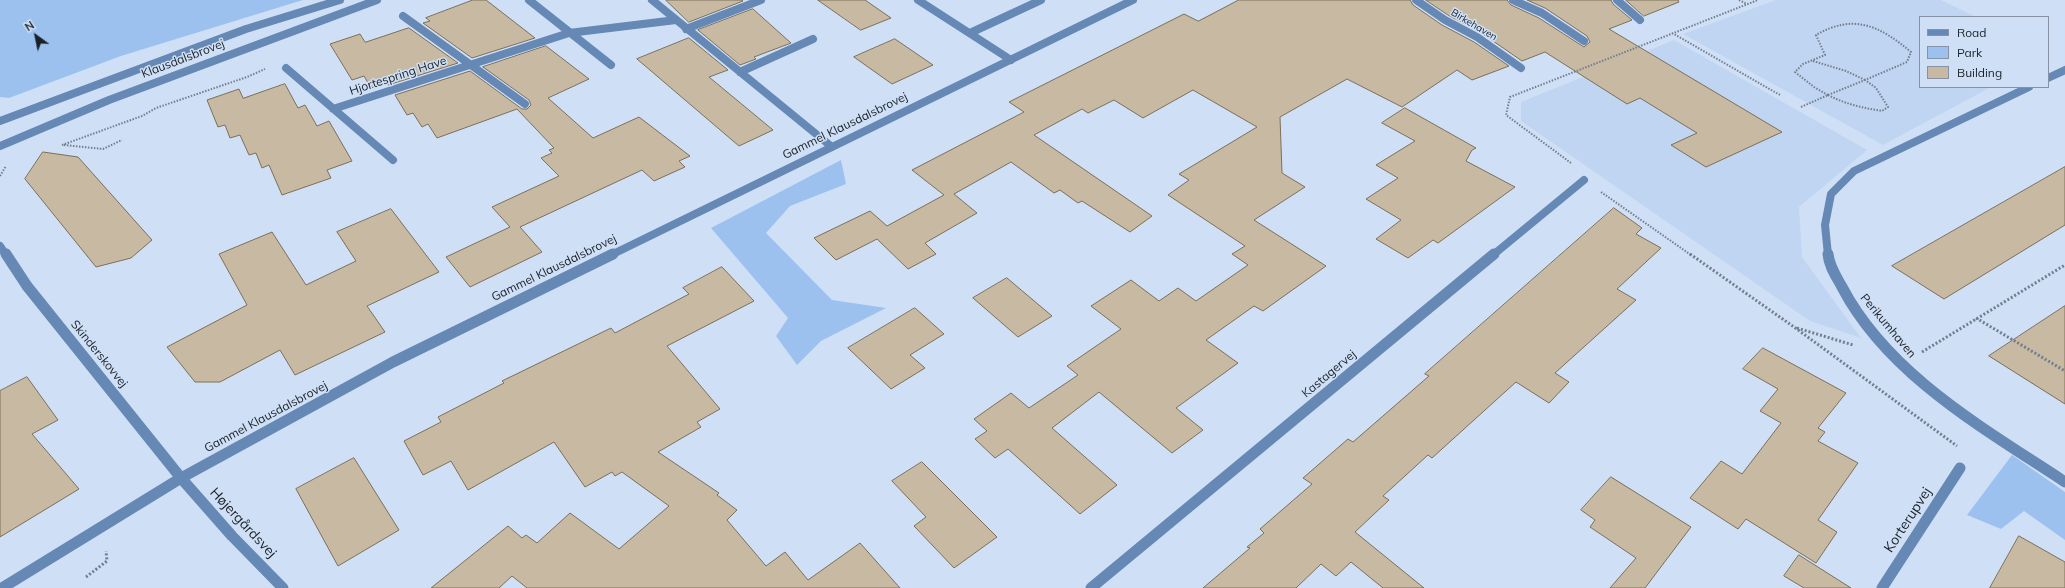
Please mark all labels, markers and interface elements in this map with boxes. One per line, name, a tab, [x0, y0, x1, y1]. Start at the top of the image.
street label: Birkehaven	[1449, 7, 1499, 43]
north arrow	[16, 16, 56, 56]
legend	[1919, 16, 2049, 88]
text: N	[22, 18, 37, 34]
text: Road	[1957, 25, 1986, 40]
street label: Klausdalsbrovej	[140, 37, 226, 81]
text: Park	[1957, 45, 1982, 60]
street label: Hjortespring Have	[348, 54, 448, 98]
text: Building	[1957, 65, 2002, 80]
street label: Gammel Klausdalsbrovej	[780, 89, 910, 163]
street label: Gammel Klausdalsbrovej	[489, 231, 619, 305]
street label: Perikumhaven	[1857, 291, 1919, 361]
street label: Skinderskovvej	[67, 317, 131, 391]
street label: Kastagervej	[1299, 347, 1359, 401]
street label: Gammel Klausdalsbrovej	[202, 378, 330, 456]
street label: Højergårdsvej	[206, 484, 280, 562]
street label: Korterupvej	[1881, 484, 1935, 556]

